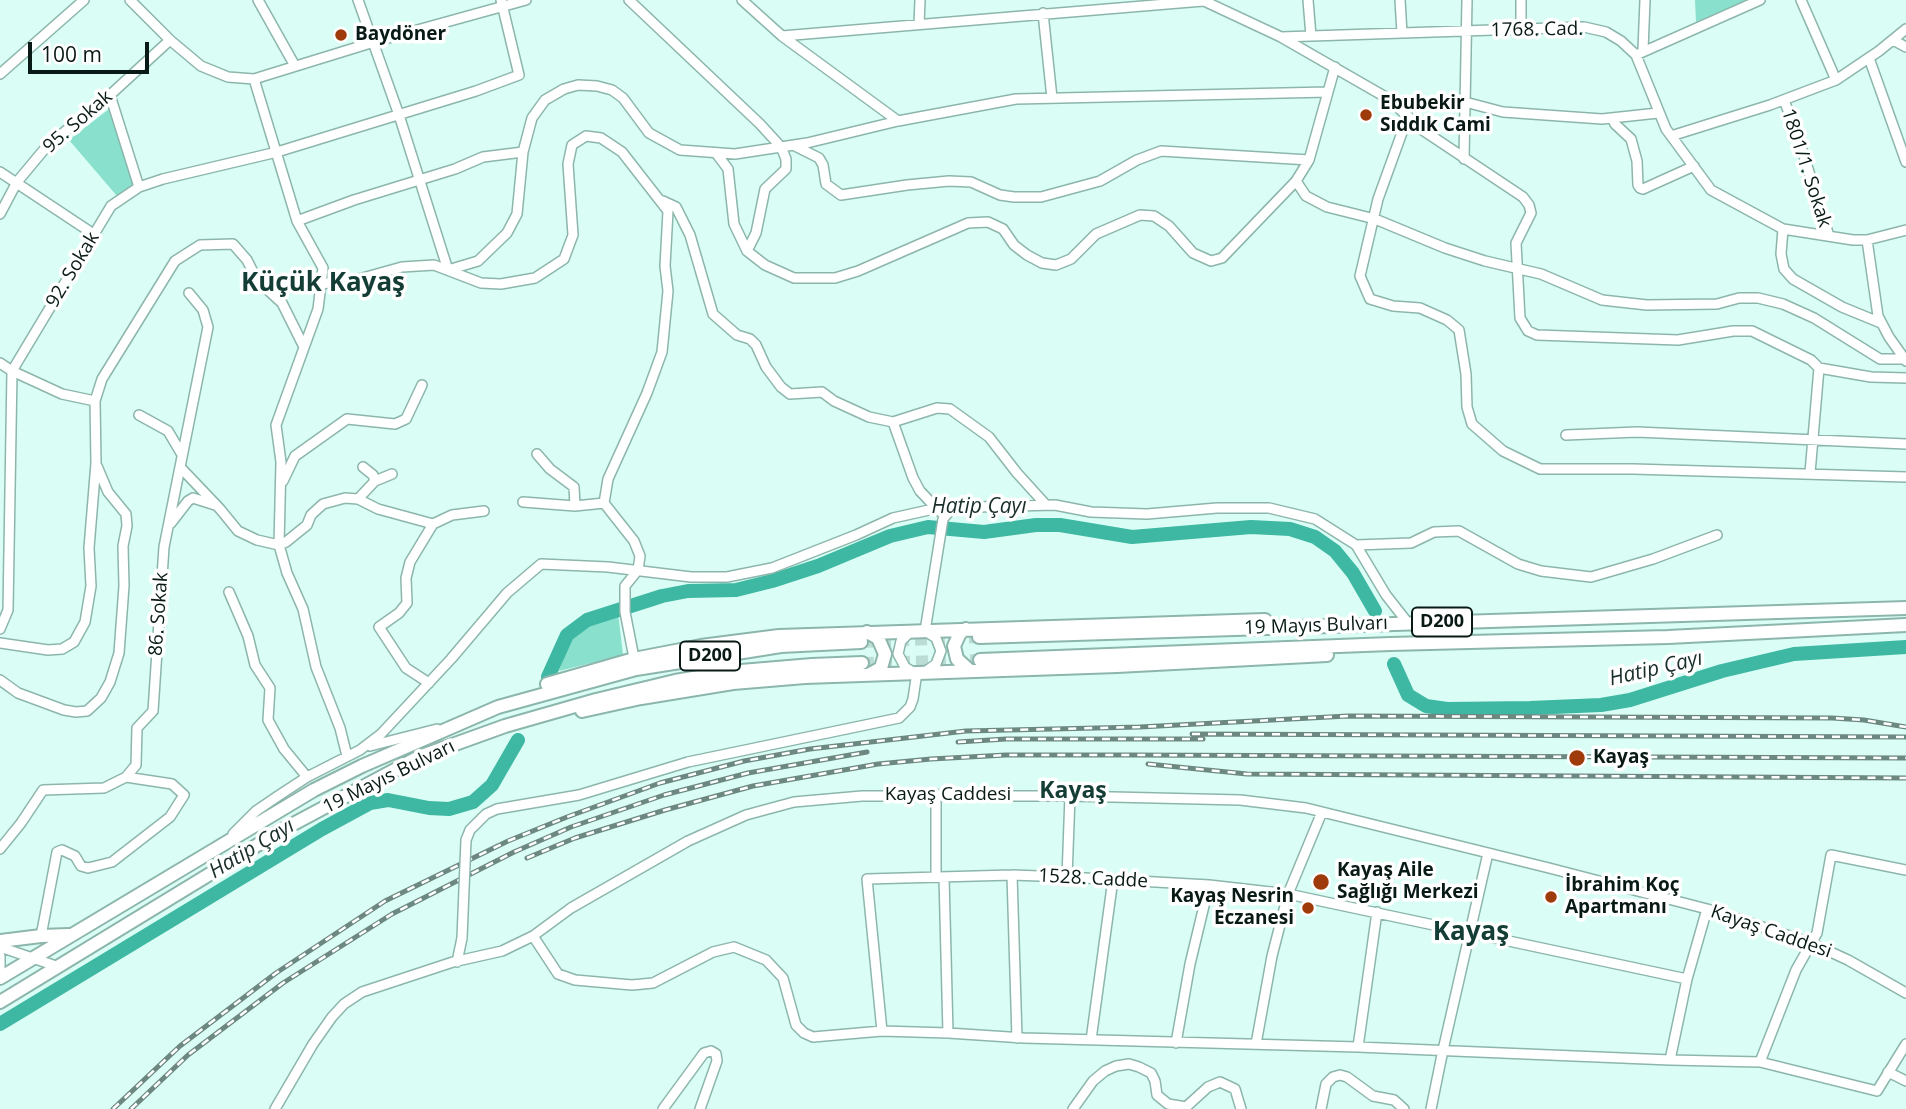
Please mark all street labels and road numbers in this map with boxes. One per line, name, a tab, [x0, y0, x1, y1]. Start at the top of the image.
street label: 1768. Cad.	[1491, 18, 1583, 42]
street label: 95. Sokak	[39, 86, 117, 158]
street label: 1801/1. Sokak	[1776, 106, 1836, 230]
street label: 92. Sokak	[42, 228, 104, 312]
street label: 86. Sokak	[145, 571, 173, 657]
road number: D200	[1412, 608, 1472, 636]
street label: 19 Mayıs Bulvarı	[1244, 612, 1388, 640]
road number: D200	[680, 642, 740, 670]
street label: 19 Mayıs Bulvarı	[319, 735, 459, 819]
street label: Kayaş Caddesi	[885, 784, 1011, 806]
street label: 1528. Cadde	[1038, 865, 1148, 893]
street label: Kayaş Caddesi	[1707, 901, 1835, 963]

